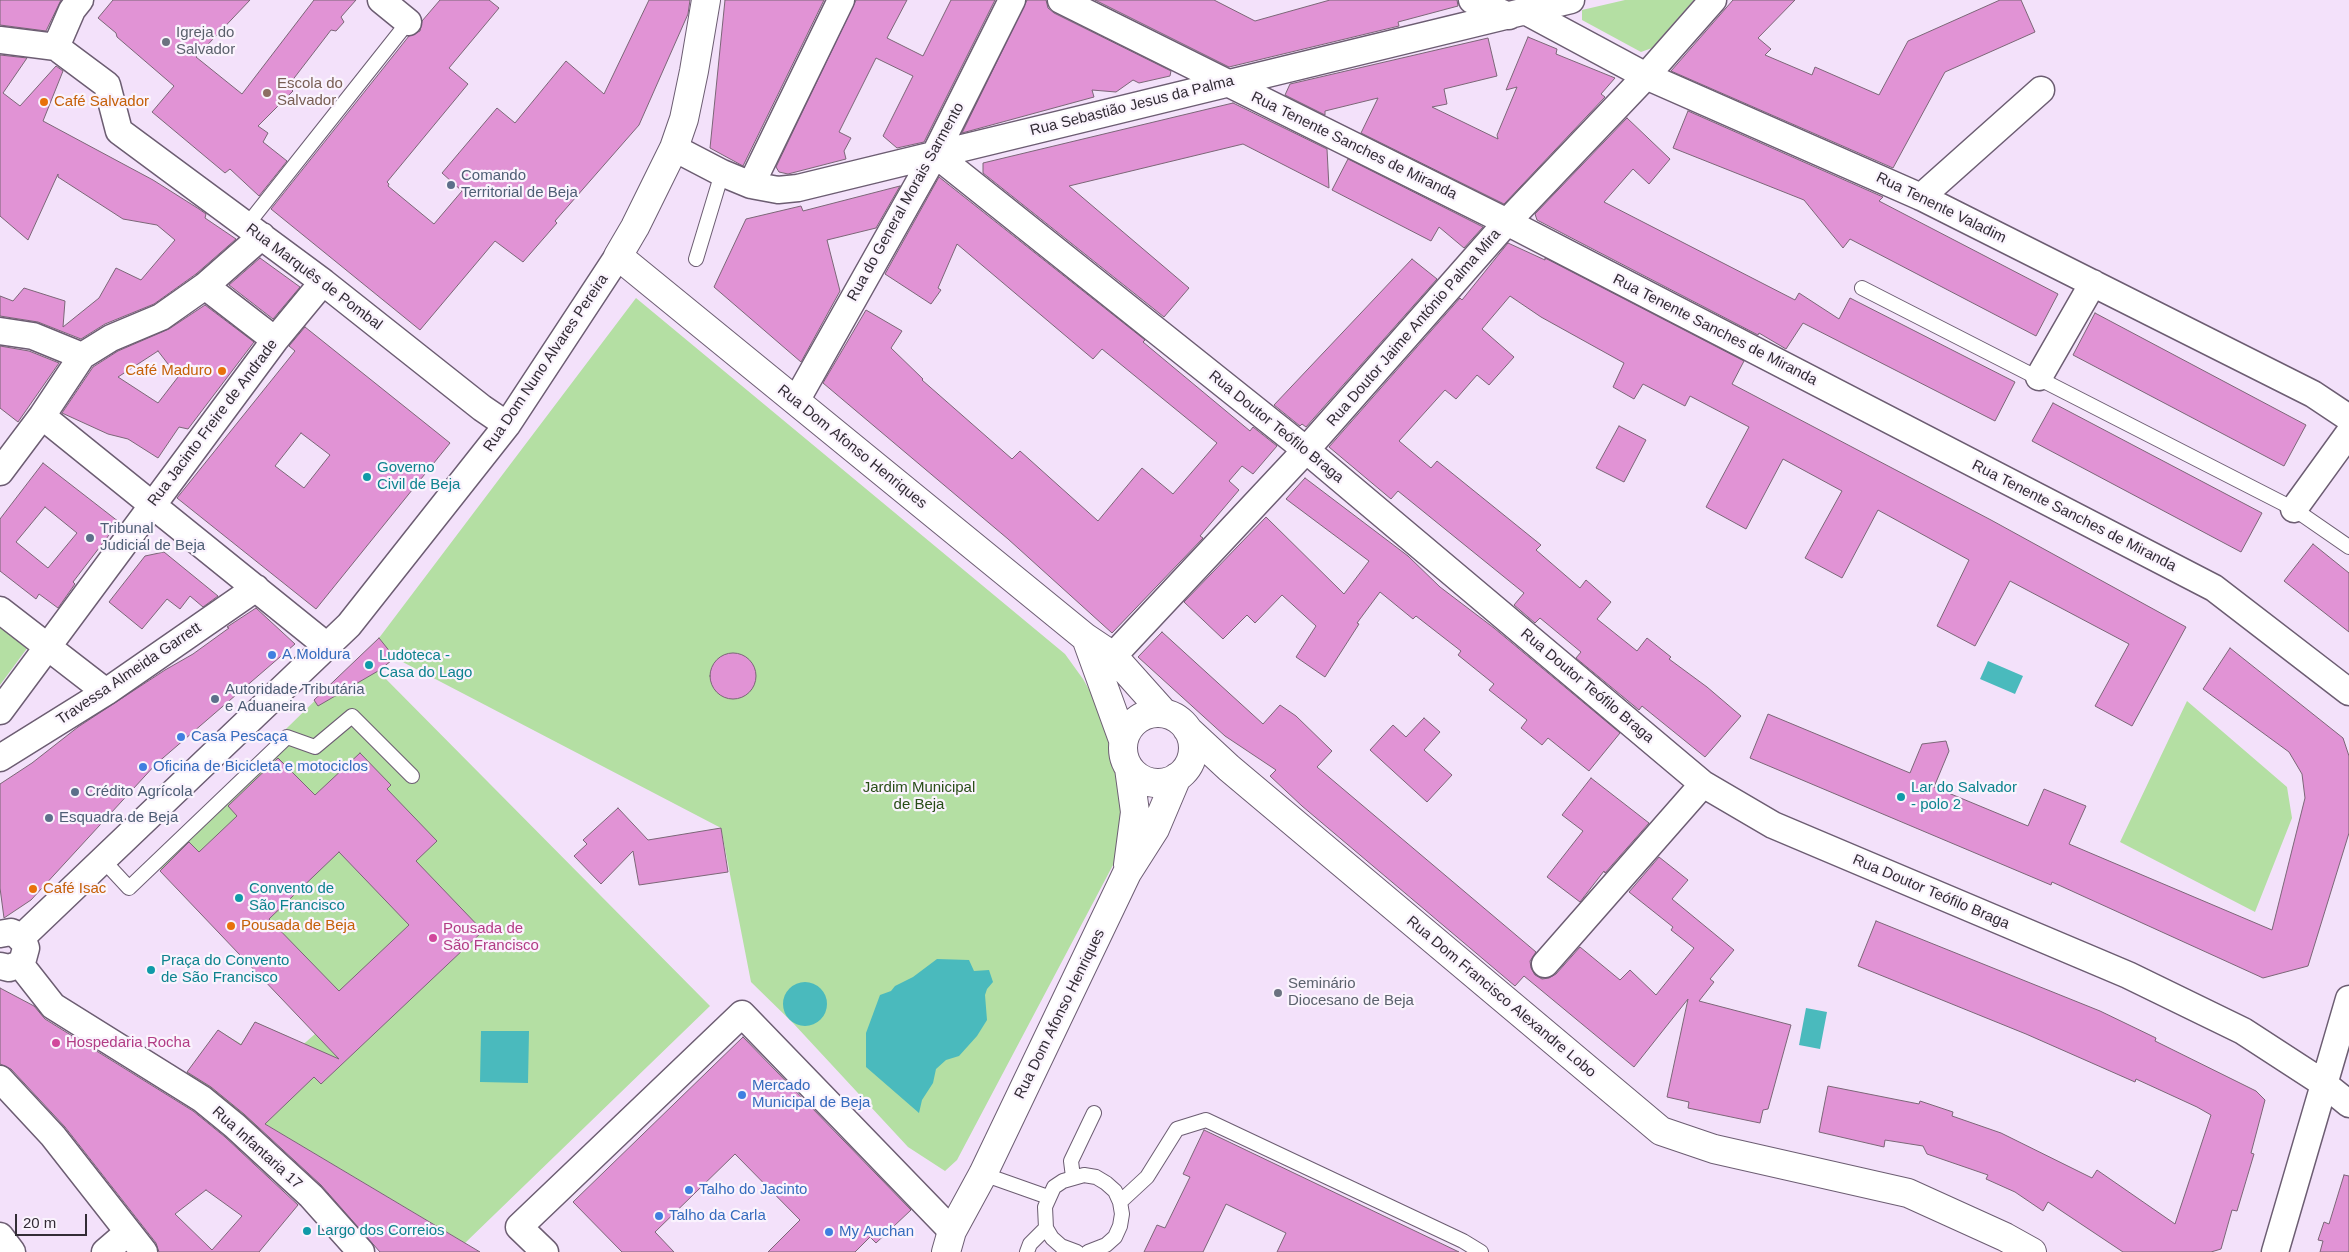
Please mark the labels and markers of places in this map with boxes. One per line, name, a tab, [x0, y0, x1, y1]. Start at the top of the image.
place label: Igreja do Salvador	[176, 24, 235, 59]
marker: Igreja do Salvador	[160, 36, 172, 48]
place label: Escola do Salvador	[277, 75, 343, 110]
marker: Escola do Salvador	[261, 87, 273, 99]
place label: Café Salvador	[54, 93, 149, 111]
marker: Café Salvador	[38, 96, 50, 108]
place label: Comando Territorial de Beja	[461, 167, 578, 202]
marker: Comando Territorial de Beja	[445, 179, 457, 191]
place label: Café Maduro	[125, 362, 212, 380]
marker: Café Maduro	[216, 365, 228, 377]
place label: Governo Civil de Beja	[377, 459, 460, 494]
marker: Governo Civil de Beja	[361, 471, 373, 483]
place label: Tribunal Judicial de Beja	[100, 520, 205, 555]
marker: Tribunal Judicial de Beja	[84, 532, 96, 544]
place label: A Moldura	[282, 646, 350, 664]
place label: Ludoteca - Casa do Lago	[379, 647, 472, 682]
marker: A Moldura	[266, 649, 278, 661]
marker: Ludoteca - Casa do Lago	[363, 659, 375, 671]
place label: Autoridade Tributária e Aduaneira	[225, 681, 365, 716]
marker: Autoridade Tributária e Aduaneira	[209, 693, 221, 705]
place label: Casa Pescaça	[191, 728, 288, 746]
marker: Casa Pescaça	[175, 731, 187, 743]
place label: Oficina de Bicicleta e motociclos	[153, 758, 368, 776]
marker: Oficina de Bicicleta e motociclos	[137, 761, 149, 773]
place label: Lar do Salvador - polo 2	[1911, 779, 2017, 814]
place label: Crédito Agrícola	[85, 783, 193, 801]
marker: Crédito Agrícola	[69, 786, 81, 798]
marker: Lar do Salvador - polo 2	[1895, 791, 1907, 803]
place label: Esquadra de Beja	[59, 809, 178, 827]
marker: Esquadra de Beja	[43, 812, 55, 824]
place label: Café Isac	[43, 880, 106, 898]
place label: Convento de São Francisco	[249, 880, 345, 915]
marker: Café Isac	[27, 883, 39, 895]
marker: Convento de São Francisco	[233, 892, 245, 904]
place label: Pousada de Beja	[241, 917, 355, 935]
marker: Pousada de Beja	[225, 920, 237, 932]
place label: Pousada de São Francisco	[443, 920, 539, 955]
marker: Pousada de São Francisco	[427, 932, 439, 944]
place label: Praça do Convento de São Francisco	[161, 952, 289, 987]
marker: Praça do Convento de São Francisco	[145, 964, 157, 976]
place label: Seminário Diocesano de Beja	[1288, 975, 1414, 1010]
marker: Seminário Diocesano de Beja	[1272, 987, 1284, 999]
place label: Hospedaria Rocha	[66, 1034, 190, 1052]
marker: Hospedaria Rocha	[50, 1037, 62, 1049]
place label: Mercado Municipal de Beja	[752, 1077, 870, 1112]
marker: Mercado Municipal de Beja	[736, 1089, 748, 1101]
place label: Talho do Jacinto	[699, 1181, 807, 1199]
marker: Talho do Jacinto	[683, 1184, 695, 1196]
place label: Talho da Carla	[669, 1207, 766, 1225]
marker: Talho da Carla	[653, 1210, 665, 1222]
place label: Largo dos Correios	[317, 1222, 445, 1240]
place label: My Auchan	[839, 1223, 914, 1241]
marker: Largo dos Correios	[301, 1225, 313, 1237]
marker: My Auchan	[823, 1226, 835, 1238]

